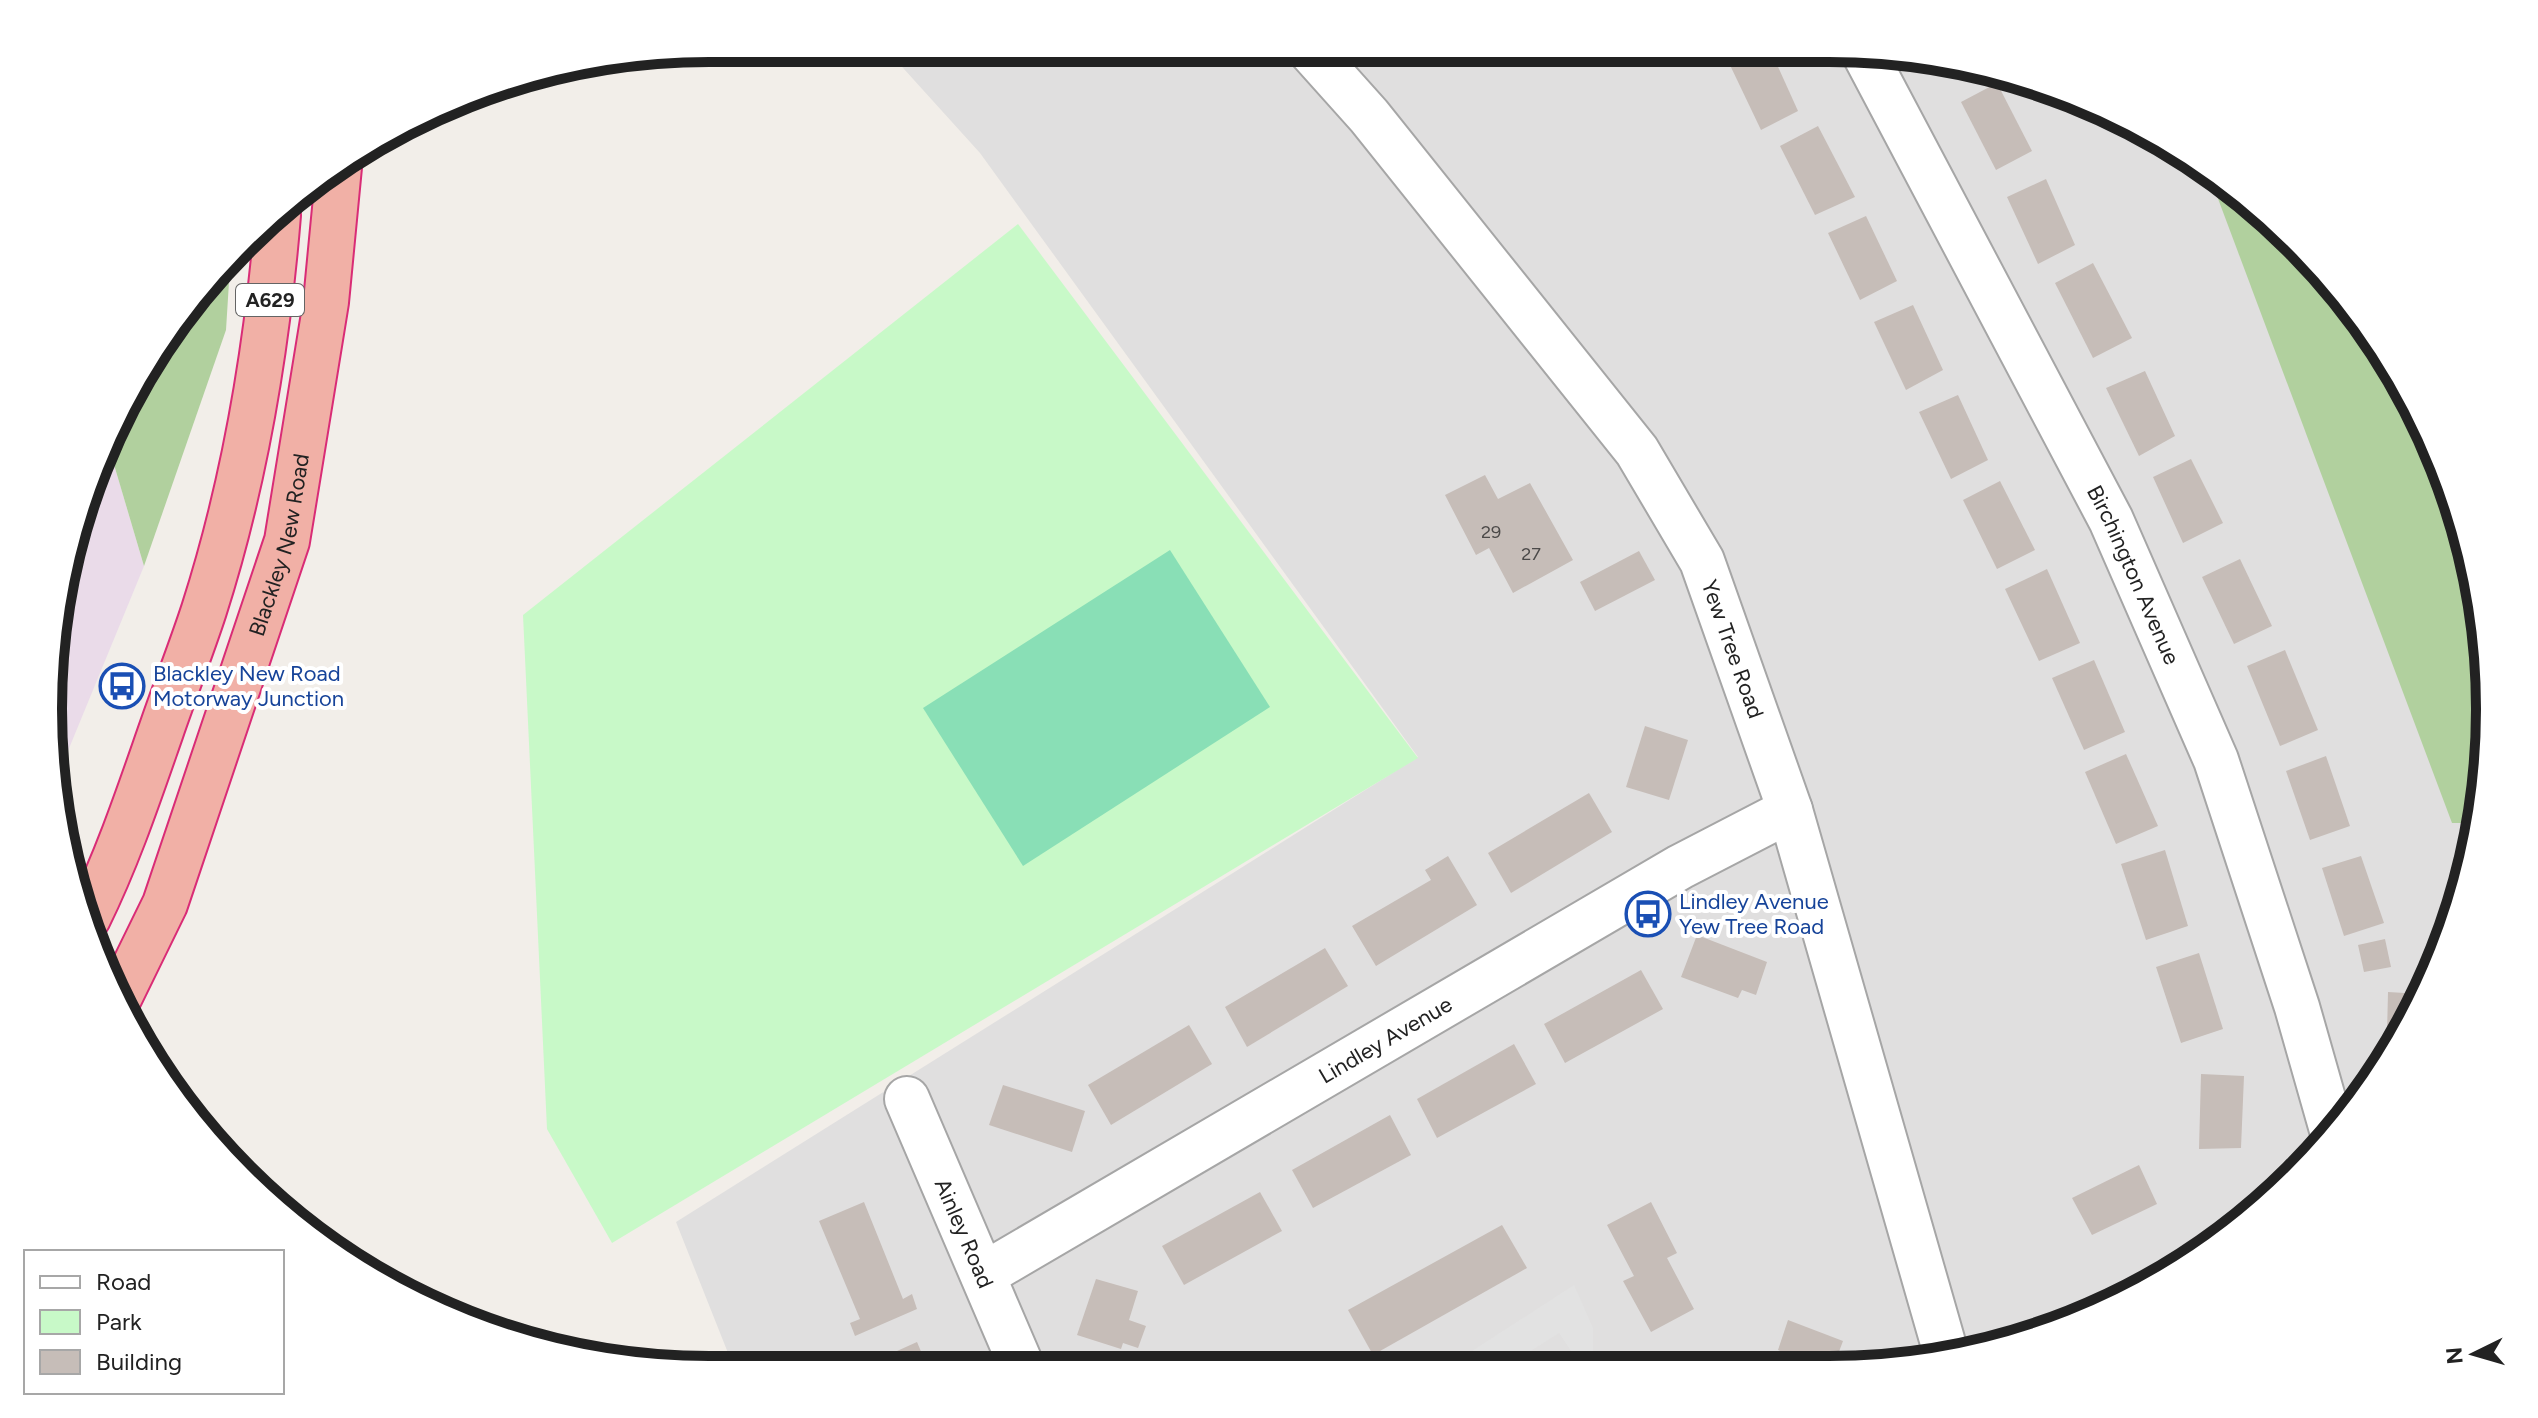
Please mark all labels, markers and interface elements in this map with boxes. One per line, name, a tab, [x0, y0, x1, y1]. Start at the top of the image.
road number: A629	[236, 284, 304, 316]
street label: Blackley New Road	[243, 451, 315, 639]
street label: Birchington Avenue	[2081, 480, 2186, 668]
house number: 29	[1481, 521, 1501, 543]
house number: 27	[1521, 543, 1541, 565]
street label: Yew Tree Road	[1696, 576, 1770, 722]
place label: Blackley New Road Motorway Junction	[153, 660, 344, 712]
bus stop icon: Blackley New Road Motorway Junction	[98, 662, 146, 710]
place label: Lindley Avenue Yew Tree Road	[1679, 888, 1829, 940]
bus stop icon: Lindley Avenue Yew Tree Road	[1624, 890, 1672, 938]
street label: Lindley Avenue	[1314, 990, 1457, 1089]
street label: Ainley Road	[929, 1174, 1000, 1292]
legend	[24, 1250, 284, 1394]
text: Road	[96, 1267, 151, 1296]
text: Park	[96, 1307, 142, 1336]
north arrow	[2434, 1314, 2514, 1394]
text: N	[2440, 1346, 2469, 1365]
text: Building	[96, 1347, 182, 1376]

